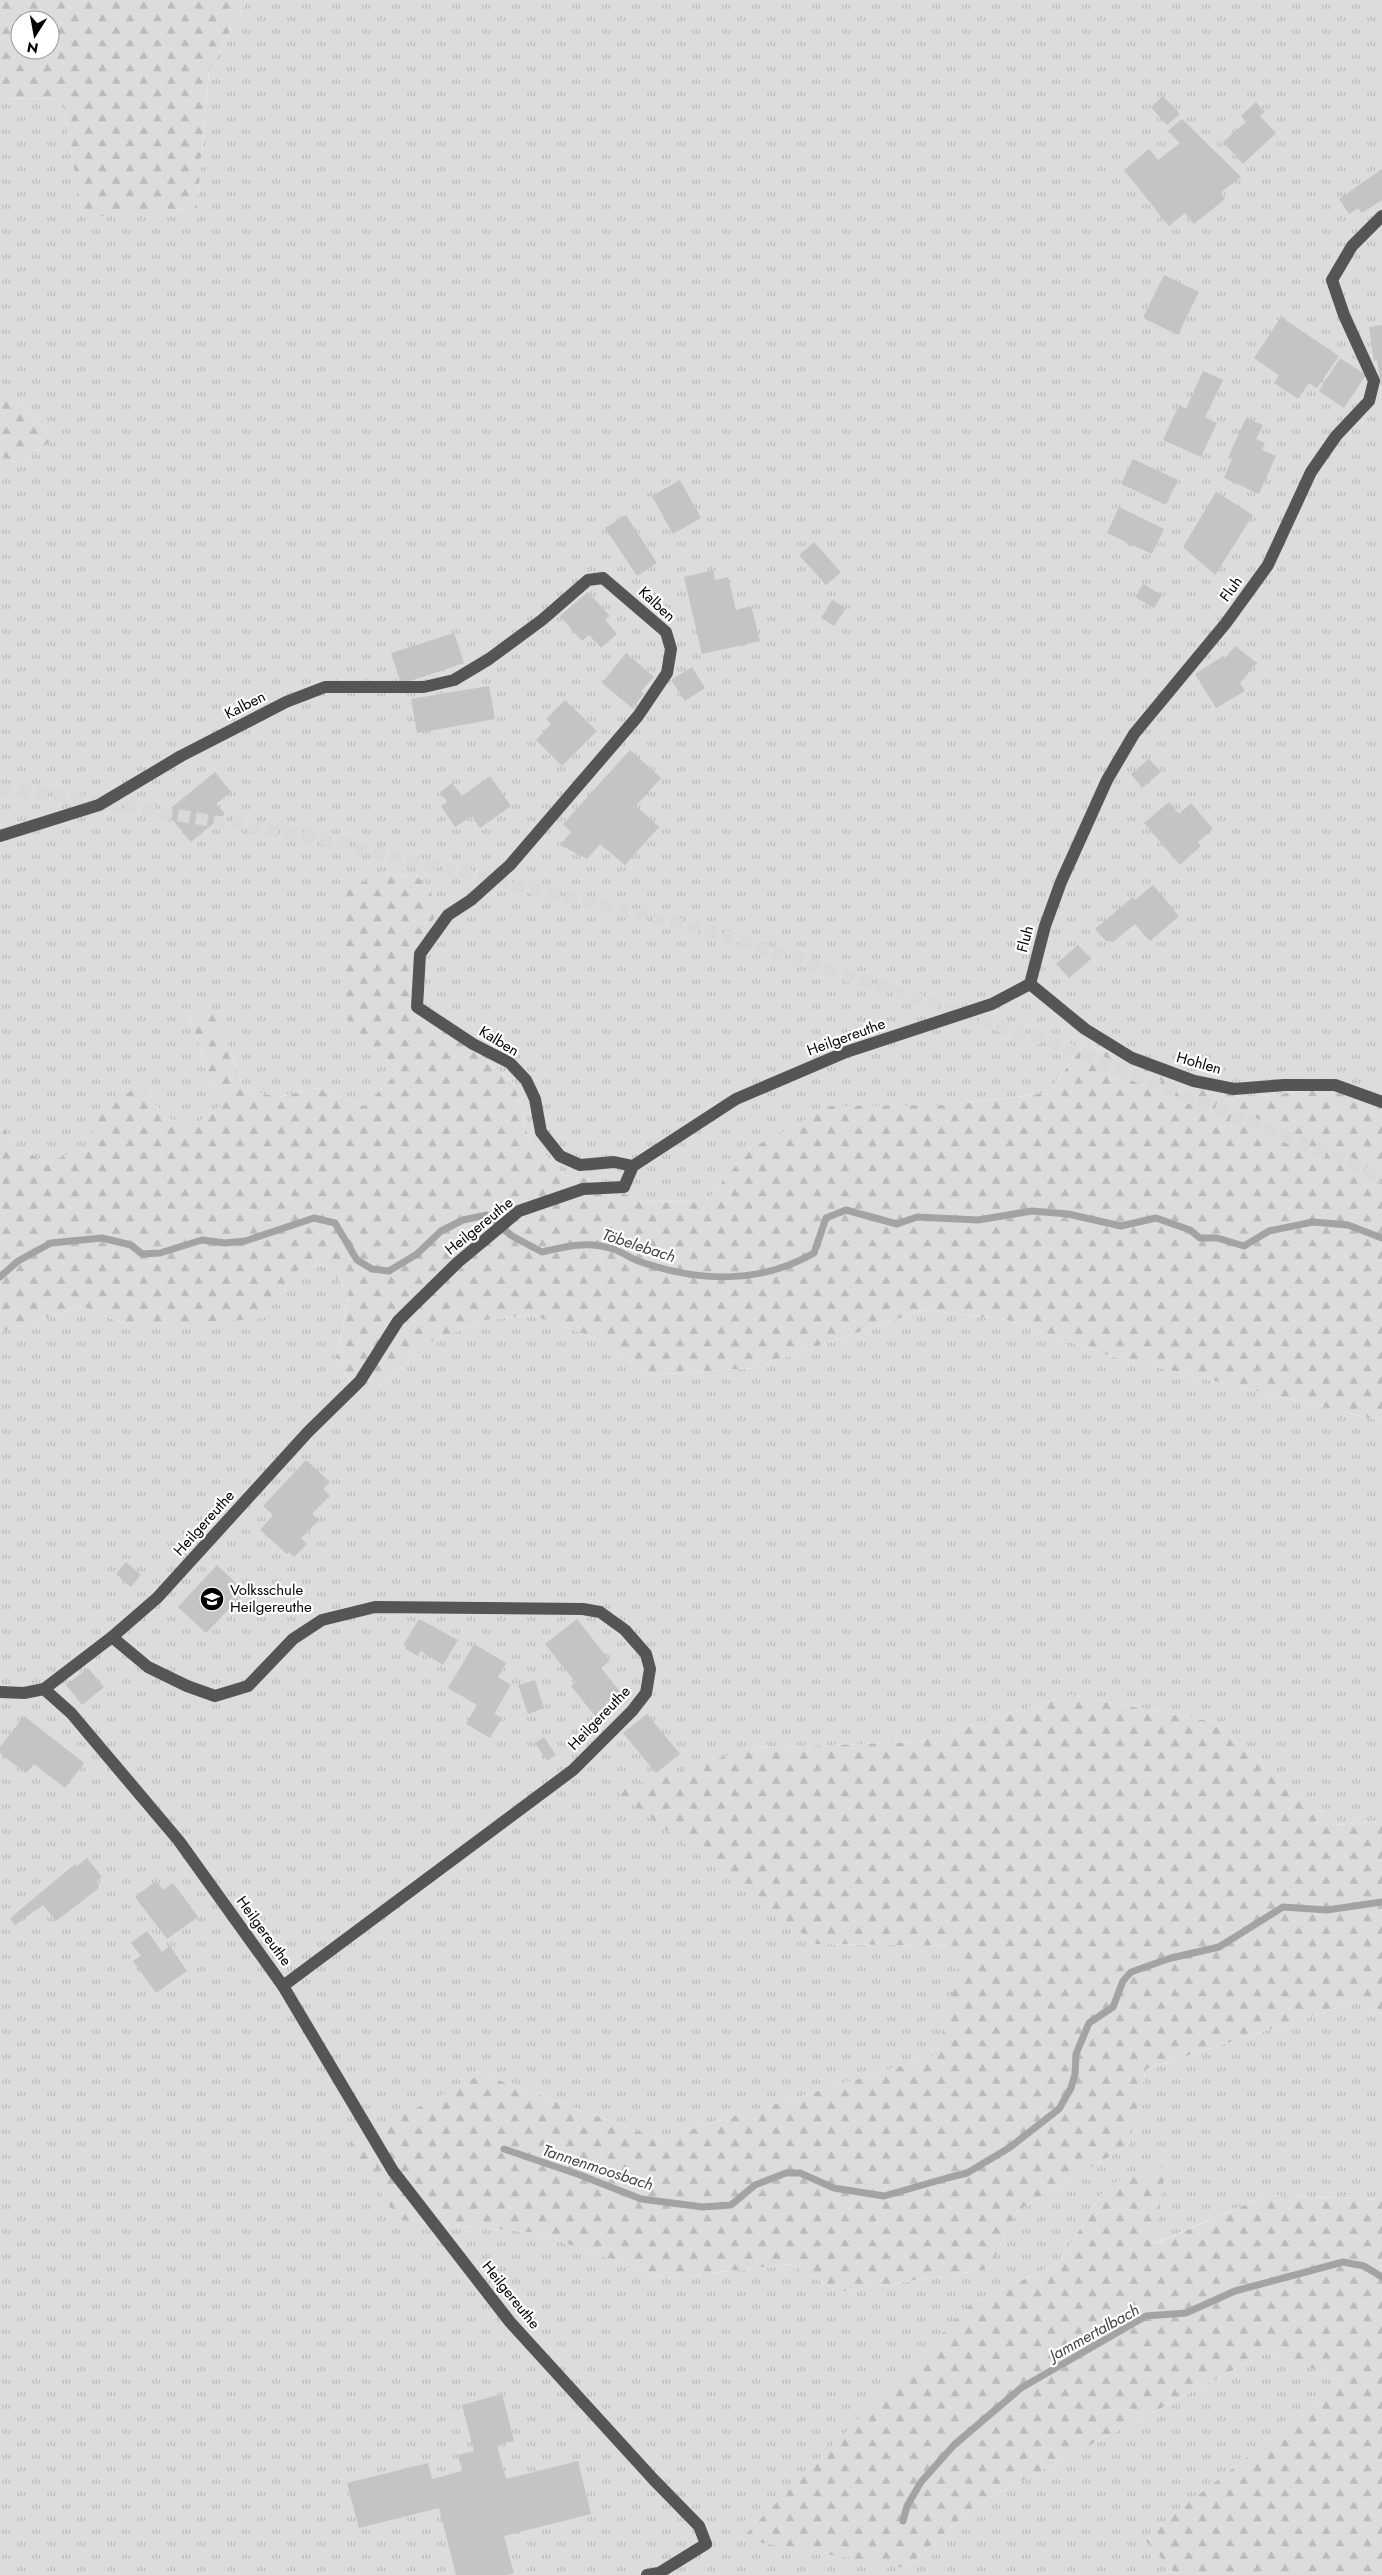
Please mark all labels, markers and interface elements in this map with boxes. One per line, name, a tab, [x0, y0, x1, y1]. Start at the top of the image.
north arrow	[10, 10, 60, 60]
text: N	[25, 37, 40, 59]
street label: Fluh	[1214, 572, 1248, 606]
street label: Kalben	[634, 581, 680, 627]
street label: Kalben	[221, 685, 269, 725]
street label: Fluh	[1011, 923, 1039, 955]
street label: Heilgereuthe	[804, 1013, 888, 1061]
street label: Kalben	[475, 1020, 523, 1062]
street label: Hohlen	[1174, 1046, 1224, 1080]
street label: Heilgereuthe	[440, 1192, 518, 1260]
water label: Töbelebach	[599, 1223, 678, 1268]
street label: Heilgereuthe	[168, 1485, 240, 1561]
place label: Volksschule Heilgereuthe	[230, 1579, 312, 1618]
school or university icon: Volksschule Heilgereuthe	[199, 1586, 225, 1612]
street label: Heilgereuthe	[563, 1681, 636, 1755]
street label: Heilgereuthe	[231, 1891, 297, 1971]
water label: Tannenmoosbach	[539, 2139, 656, 2196]
street label: Heilgereuthe	[477, 2256, 545, 2334]
water label: Jammertalbach	[1043, 2298, 1143, 2368]

